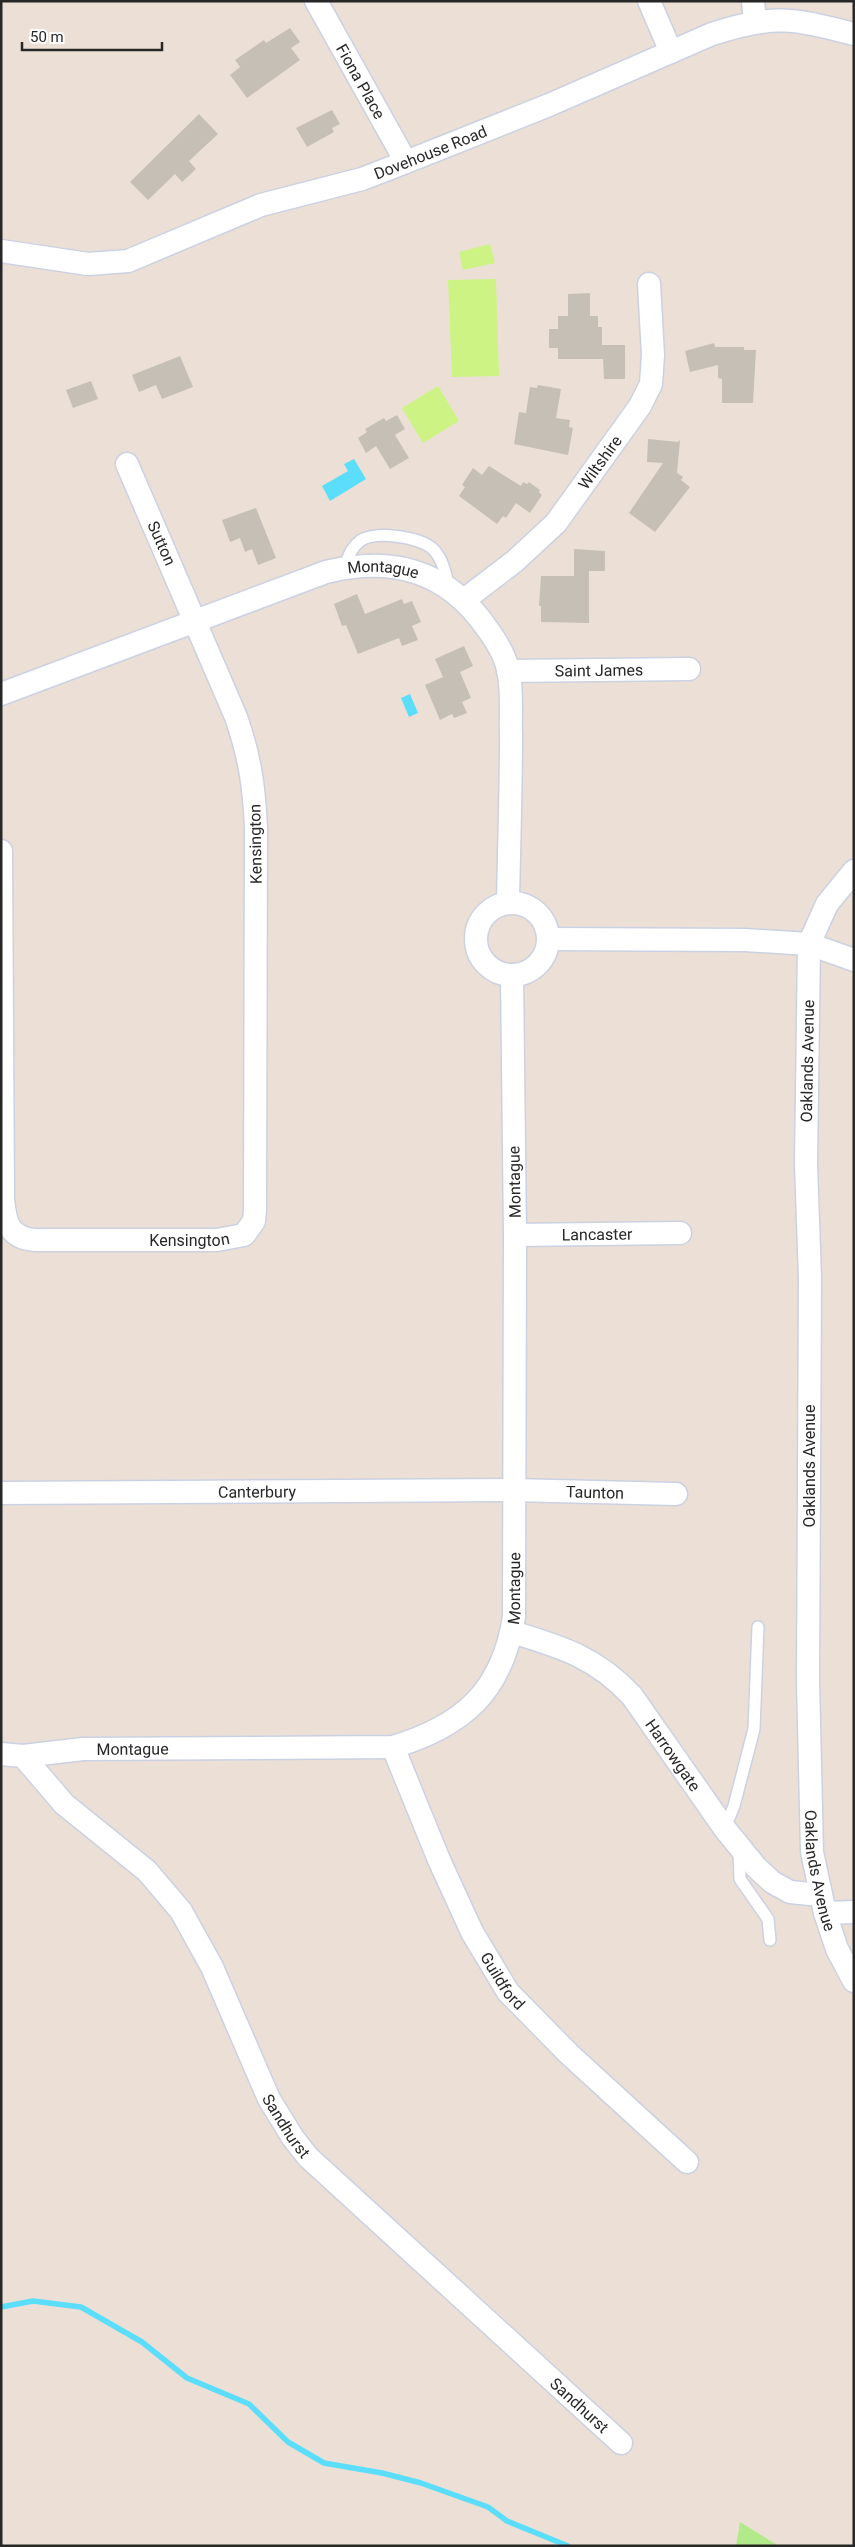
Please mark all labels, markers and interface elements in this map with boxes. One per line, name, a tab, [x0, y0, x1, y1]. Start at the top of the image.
scale bar	[22, 20, 162, 52]
text: 50 m	[30, 28, 64, 46]
street label: Fiona Place	[332, 41, 389, 122]
street label: Dovehouse Road	[371, 122, 490, 184]
street label: Wiltshire	[574, 432, 626, 493]
street label: Sutton	[143, 518, 180, 568]
street label: Montague	[346, 557, 421, 583]
street label: Saint James	[555, 661, 643, 680]
street label: Kensington	[245, 804, 266, 884]
street label: Oaklands Avenue	[797, 999, 818, 1123]
street label: Montague	[504, 1146, 525, 1218]
street label: Lancaster	[562, 1225, 633, 1244]
street label: Kensington	[149, 1229, 231, 1250]
street label: Oaklands Avenue	[800, 1405, 819, 1527]
street label: Canterbury	[218, 1482, 297, 1502]
street label: Taunton	[566, 1482, 624, 1503]
street label: Montague	[504, 1552, 525, 1626]
street label: Harrowgate	[641, 1716, 705, 1795]
street label: Montague	[96, 1739, 169, 1759]
street label: Oaklands Avenue	[801, 1810, 839, 1934]
street label: Guildford	[476, 1949, 529, 2014]
street label: Sandhurst	[258, 2091, 314, 2162]
street label: Sandhurst	[546, 2374, 612, 2437]

